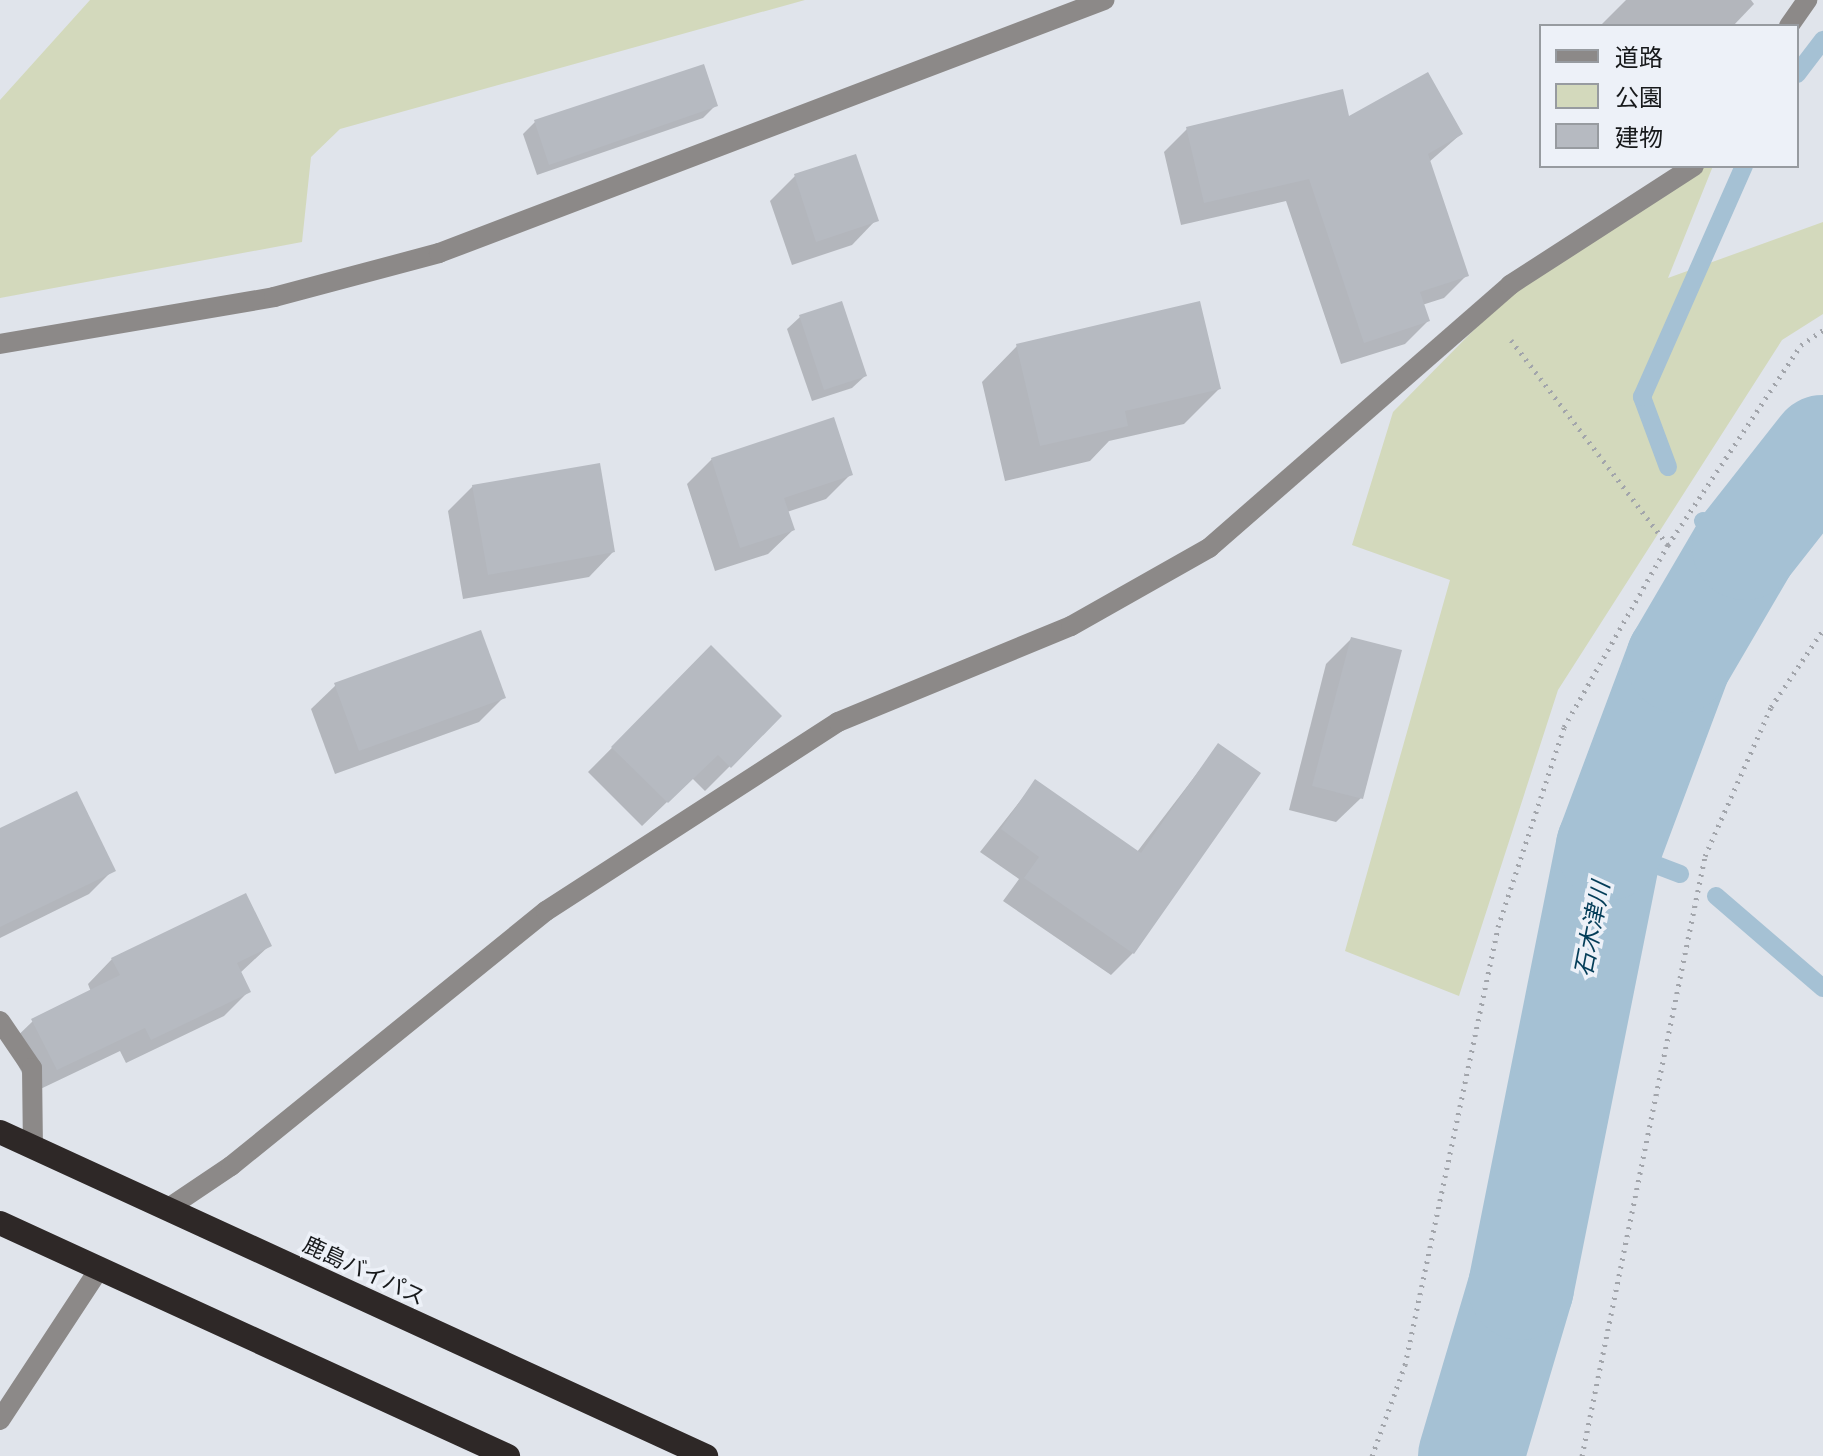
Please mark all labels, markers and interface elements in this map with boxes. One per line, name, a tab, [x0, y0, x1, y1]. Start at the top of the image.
legend	[1539, 24, 1799, 168]
text: 道路	[1615, 41, 1663, 74]
text: 公園	[1615, 81, 1663, 114]
text: 建物	[1615, 121, 1663, 154]
water label: 石木津川	[1569, 879, 1615, 979]
street label: 鹿島バイパス	[299, 1231, 429, 1311]

